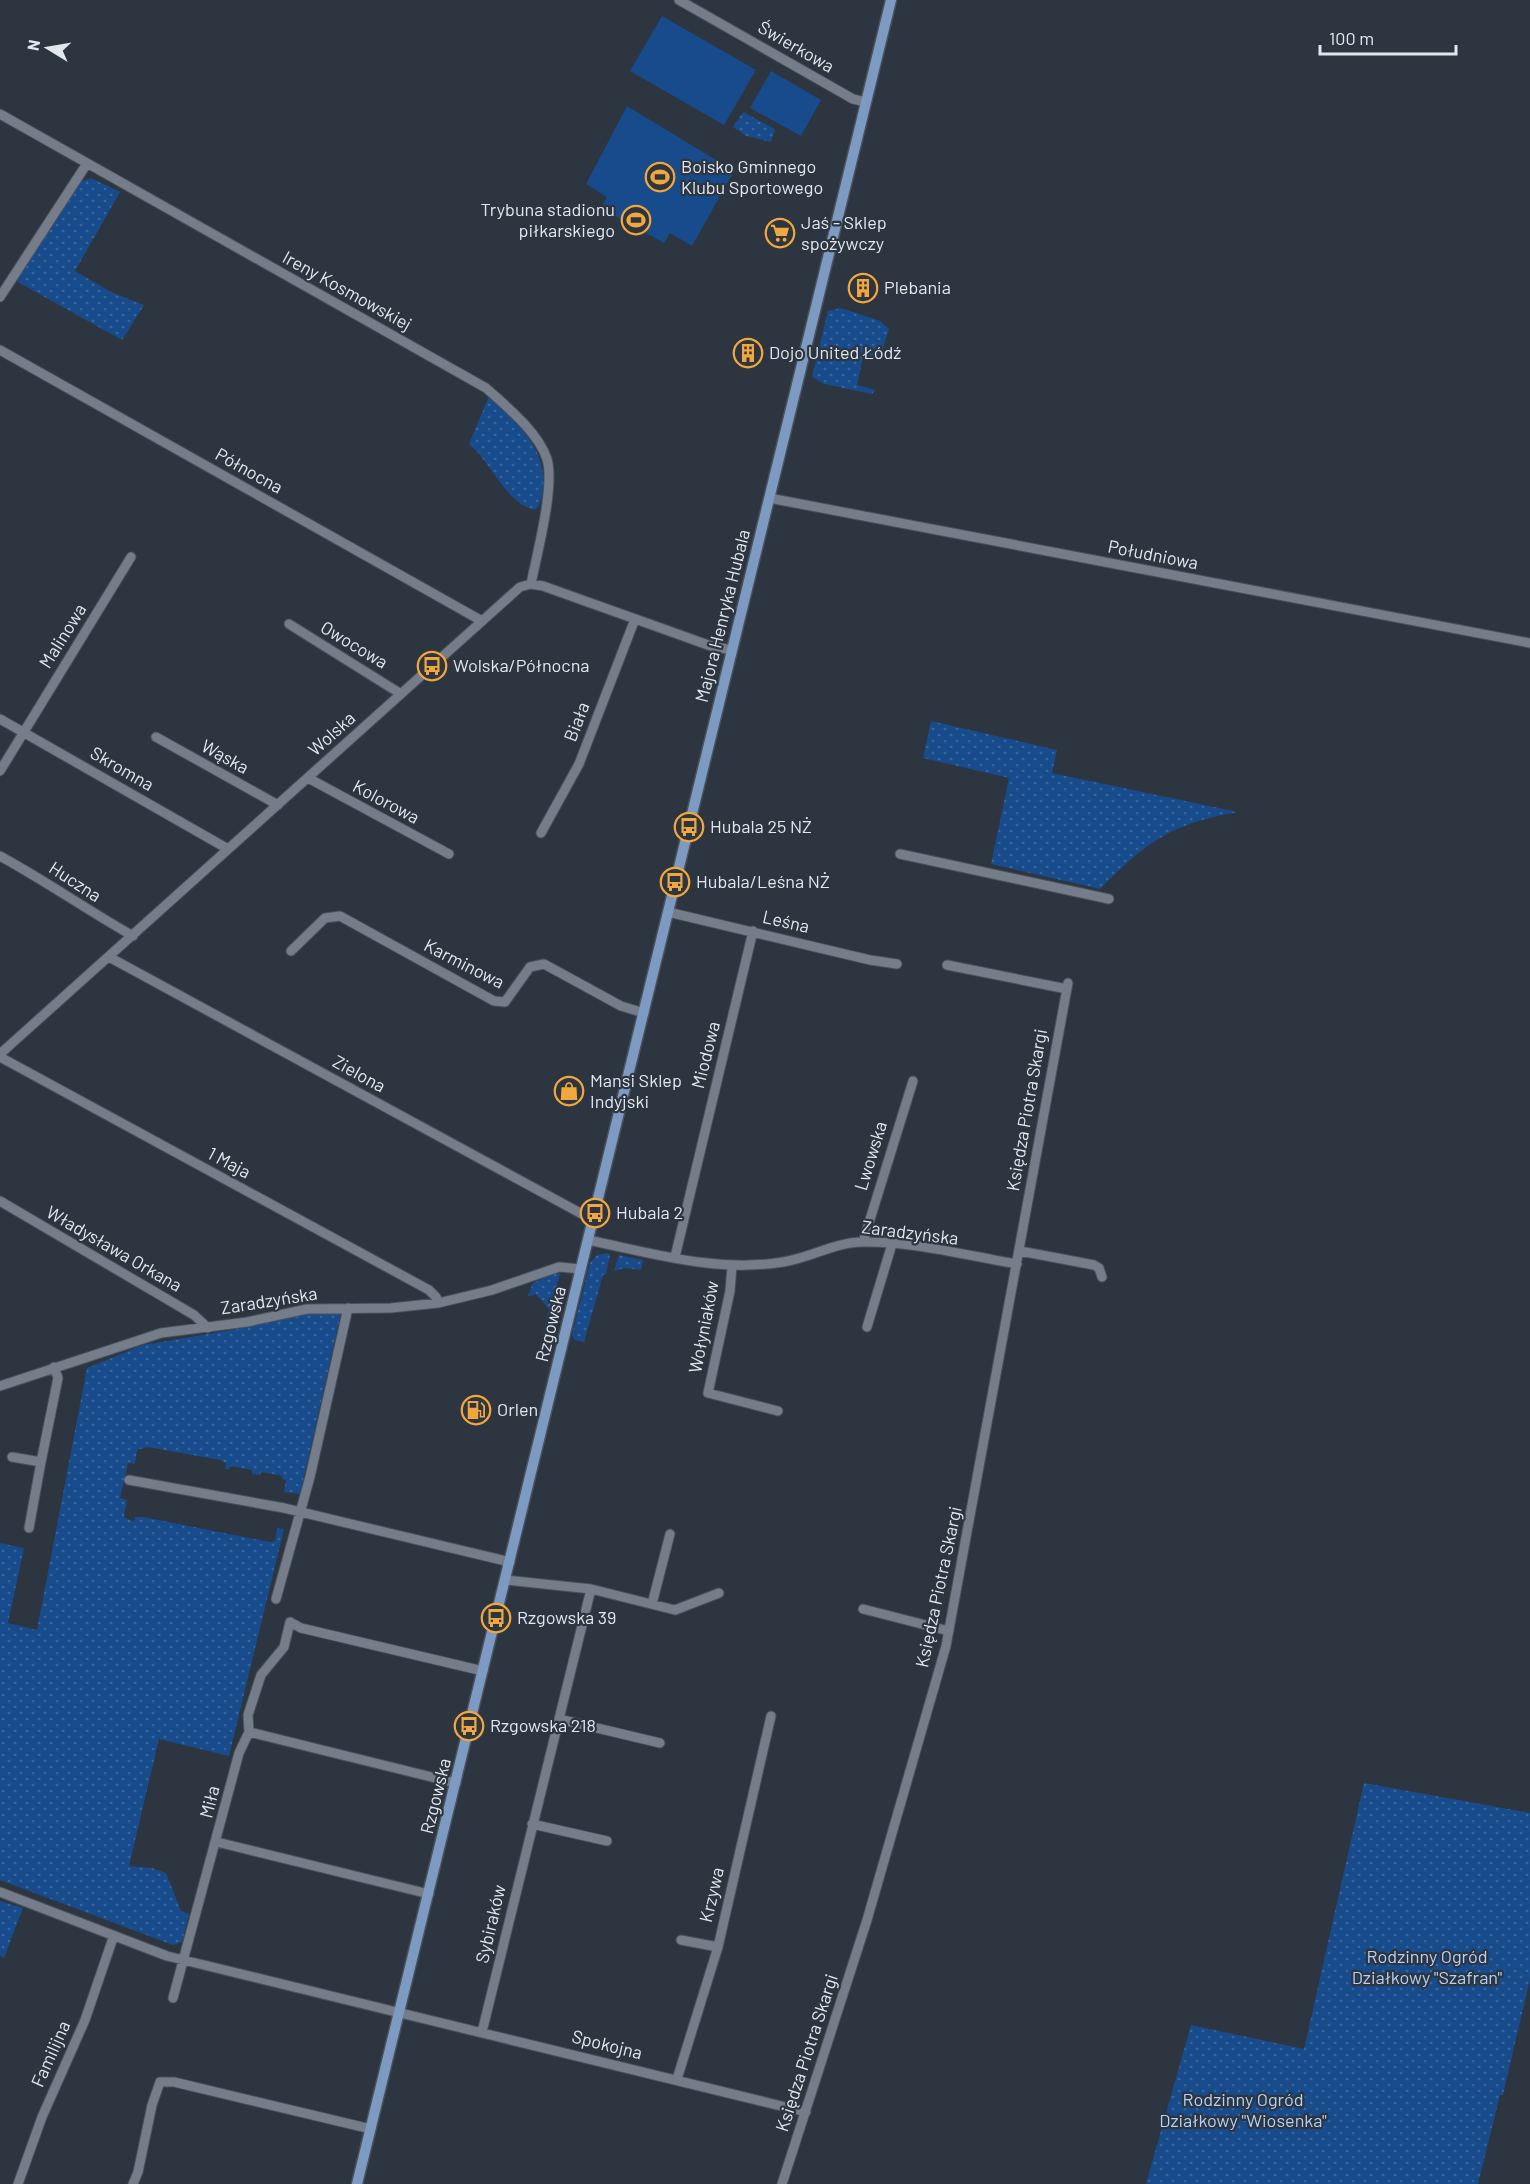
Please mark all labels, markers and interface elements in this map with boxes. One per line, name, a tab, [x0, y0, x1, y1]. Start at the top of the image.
street label: Świerkowa	[754, 16, 839, 77]
north arrow	[18, 18, 78, 78]
scale bar	[1320, 18, 1456, 56]
text: 100 m	[1329, 27, 1374, 49]
text: N	[22, 38, 43, 52]
place label: Boisko Gminnego Klubu Sportowego	[681, 155, 823, 198]
sports icon: Boisko Gminnego Klubu Sportowego	[644, 161, 676, 193]
place label: Trybuna stadionu piłkarskiego	[480, 198, 615, 241]
sports icon: Trybuna stadionu piłkarskiego	[620, 204, 652, 236]
place label: Jaś - Sklep spożywczy	[801, 211, 887, 254]
supermarket icon: Jaś - Sklep spożywczy	[764, 217, 796, 249]
street label: Ireny Kosmowskiej	[279, 246, 416, 335]
building icon: Plebania	[847, 272, 879, 304]
place label: Plebania	[884, 276, 951, 298]
building icon: Dojo United Łódź	[732, 337, 764, 369]
place label: Dojo United Łódź	[769, 341, 901, 363]
street label: Północna	[212, 443, 287, 498]
street label: Majora Henryka Hubala	[690, 527, 754, 705]
street label: Południowa	[1106, 534, 1200, 574]
street label: Malinowa	[34, 599, 91, 672]
street label: Owocowa	[317, 616, 392, 673]
bus stop icon: Wolska/Północna	[416, 650, 448, 682]
place label: Wolska/Północna	[453, 654, 590, 676]
street label: Biała	[559, 699, 594, 744]
street label: Wolska	[303, 706, 359, 760]
street label: Wąska	[198, 734, 253, 778]
street label: Skromna	[87, 741, 158, 795]
street label: Kolorowa	[349, 774, 424, 828]
bus stop icon: Hubala 25 NŻ	[673, 811, 705, 843]
place label: Hubala 25 NŻ	[710, 815, 812, 837]
street label: Huczna	[45, 856, 106, 906]
bus stop icon: Hubala/Leśna NŻ	[659, 866, 691, 898]
place label: Hubala/Leśna NŻ	[696, 870, 830, 892]
street label: Leśna	[761, 905, 812, 937]
street label: Karminowa	[421, 934, 508, 993]
street label: Miodowa	[686, 1019, 724, 1091]
street label: Księdza Piotra Skargi	[1001, 1027, 1051, 1193]
street label: Zielona	[329, 1050, 390, 1097]
place label: Mansi Sklep Indyjski	[590, 1069, 682, 1112]
shop icon: Mansi Sklep Indyjski	[553, 1075, 585, 1107]
street label: Lwowska	[849, 1118, 891, 1193]
street label: 1 Maja	[204, 1142, 255, 1183]
bus stop icon: Hubala 2	[579, 1197, 611, 1229]
street label: Władysława Orkana	[43, 1200, 186, 1296]
place label: Hubala 2	[616, 1201, 683, 1223]
street label: Zaradzyńska	[860, 1215, 960, 1249]
street label: Wołyniaków	[683, 1279, 723, 1375]
street label: Zaradzyńska	[219, 1282, 319, 1318]
street label: Rzgowska	[530, 1284, 570, 1364]
fuel station icon: Orlen	[460, 1394, 492, 1426]
place label: Orlen	[497, 1398, 538, 1420]
street label: Księdza Piotra Skargi	[910, 1504, 966, 1669]
bus stop icon: Rzgowska 39	[480, 1602, 512, 1634]
place label: Rzgowska 39	[517, 1606, 617, 1628]
bus stop icon: Rzgowska 218	[453, 1710, 485, 1742]
place label: Rzgowska 218	[490, 1714, 596, 1736]
street label: Rzgowska	[415, 1756, 455, 1836]
street label: Miła	[194, 1783, 224, 1820]
street label: Krzywa	[694, 1865, 728, 1924]
street label: Sybiraków	[470, 1882, 510, 1965]
park label: Rodzinny Ogród Działkowy "Szafran"	[1352, 1945, 1503, 1988]
street label: Księdza Piotra Skargi	[770, 1971, 842, 2134]
street label: Familijna	[26, 2017, 74, 2090]
street label: Spokojna	[570, 2025, 645, 2063]
park label: Rodzinny Ogród Działkowy "Wiosenka"	[1159, 2088, 1327, 2131]

